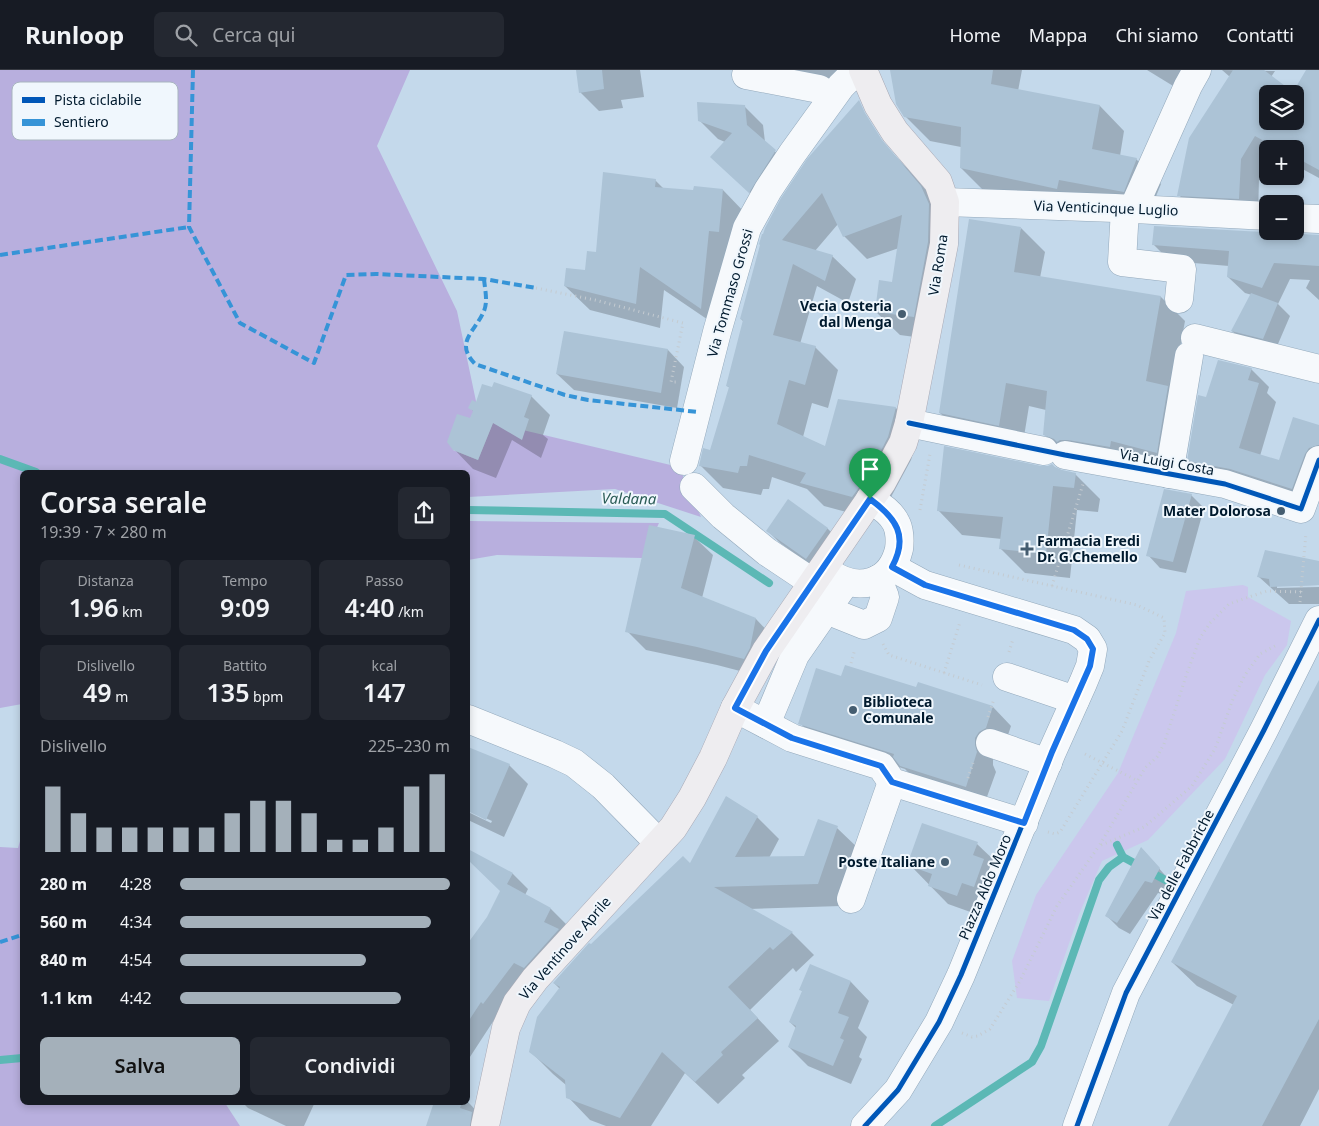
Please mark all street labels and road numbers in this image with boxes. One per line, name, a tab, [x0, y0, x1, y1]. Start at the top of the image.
street label: Via Venticinque Luglio	[1033, 195, 1179, 220]
street label: Via Tommaso Grossi	[702, 226, 757, 359]
street label: Via Roma	[923, 233, 952, 297]
street label: Via Luigi Costa	[1118, 444, 1216, 479]
street label: Via delle Fabbriche	[1143, 806, 1218, 924]
street label: Piazza Aldo Moro	[954, 831, 1015, 943]
street label: Via Ventinove Aprile	[515, 892, 615, 1003]

